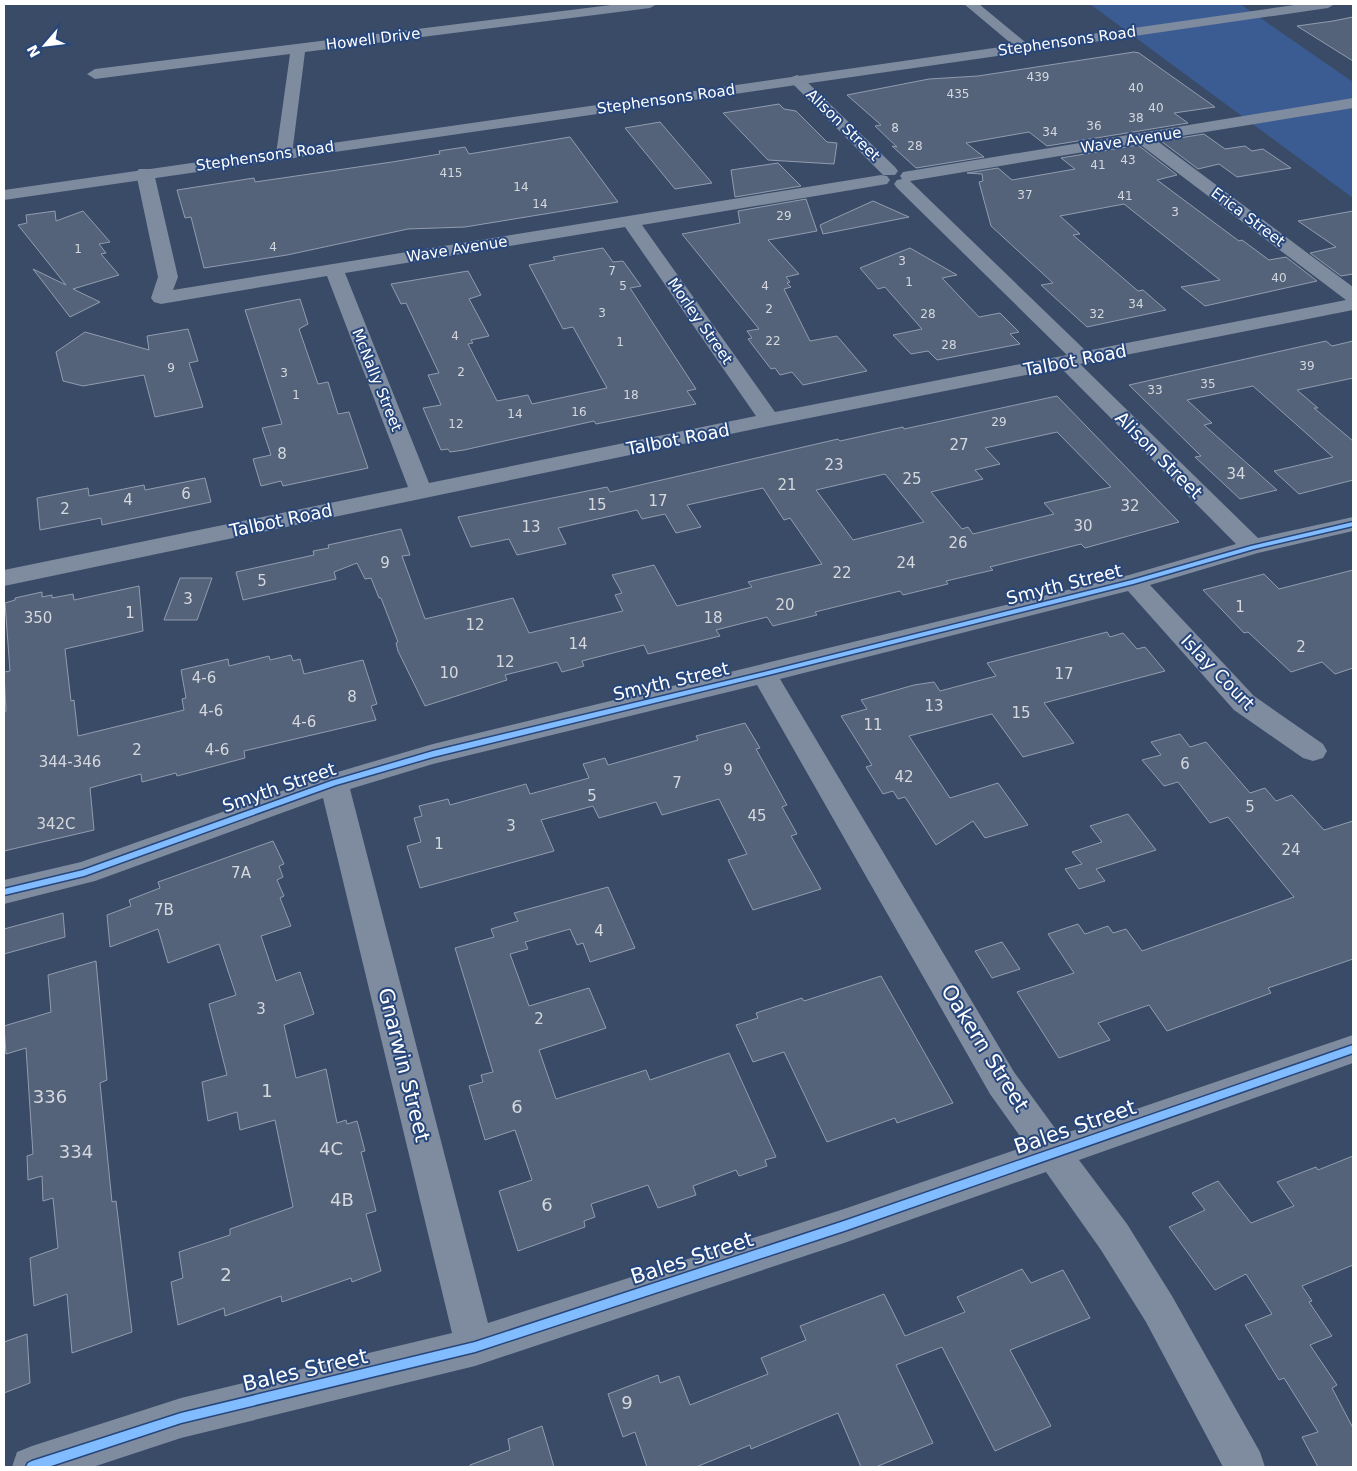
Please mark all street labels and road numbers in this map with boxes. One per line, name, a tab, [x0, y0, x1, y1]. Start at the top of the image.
street label: Stephensons Road	[997, 22, 1137, 60]
street label: Howell Drive	[325, 24, 421, 54]
street label: Stephensons Road	[596, 80, 736, 118]
street label: Alison Street	[802, 85, 884, 165]
street label: Wave Avenue	[1079, 123, 1183, 157]
street label: Stephensons Road	[195, 137, 335, 175]
street label: Erica Street	[1208, 183, 1288, 251]
street label: Wave Avenue	[405, 232, 509, 266]
street label: Morley Street	[664, 275, 736, 368]
street label: McNally Street	[348, 326, 406, 434]
street label: Talbot Road	[1021, 340, 1128, 380]
street label: Alison Street	[1111, 407, 1207, 503]
street label: Talbot Road	[624, 419, 731, 459]
street label: Talbot Road	[227, 499, 334, 541]
street label: Smyth Street	[1004, 559, 1124, 609]
street label: Islay Court	[1177, 630, 1259, 714]
street label: Smyth Street	[611, 657, 731, 705]
street label: Smyth Street	[220, 758, 338, 816]
street label: Oakern Street	[936, 980, 1034, 1116]
street label: Gnarwin Street	[373, 985, 435, 1145]
street label: Bales Street	[1011, 1095, 1139, 1159]
street label: Bales Street	[628, 1227, 756, 1289]
street label: Bales Street	[240, 1344, 370, 1396]

